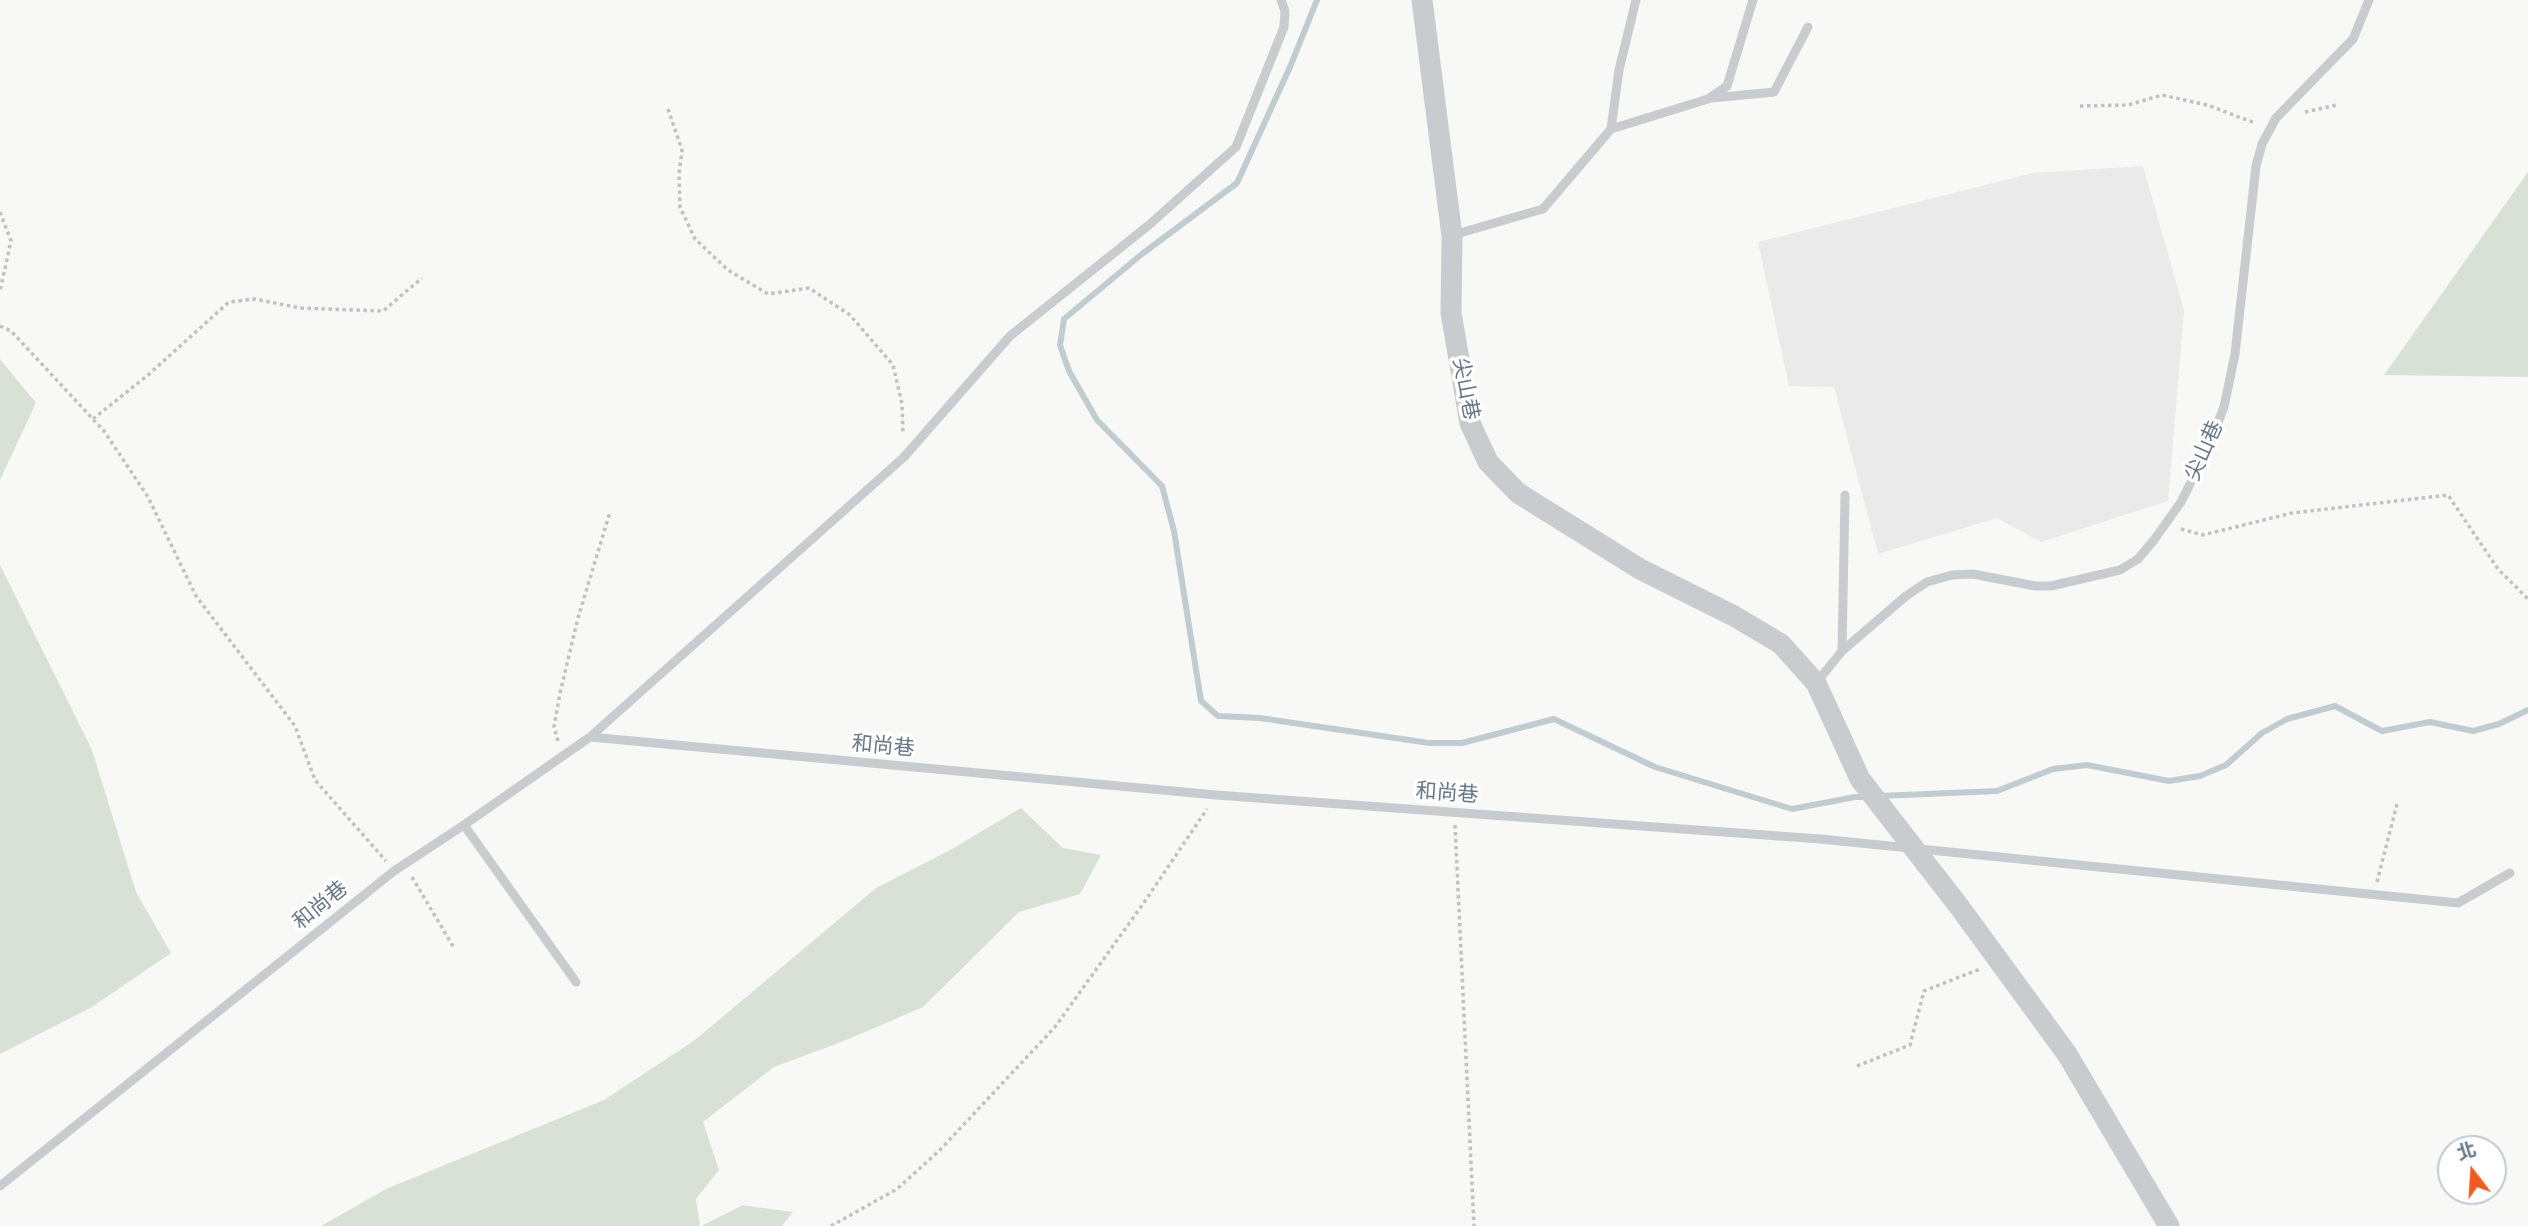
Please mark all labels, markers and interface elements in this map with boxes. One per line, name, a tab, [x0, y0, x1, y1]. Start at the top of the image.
street label: 尖山巷	[1447, 356, 1483, 422]
street label: 尖山巷	[2181, 417, 2229, 485]
street label: 和尚巷	[851, 732, 915, 762]
street label: 和尚巷	[1415, 779, 1479, 809]
street label: 和尚巷	[289, 876, 353, 936]
north arrow	[2437, 1135, 2507, 1205]
text: 北	[2454, 1137, 2479, 1166]

